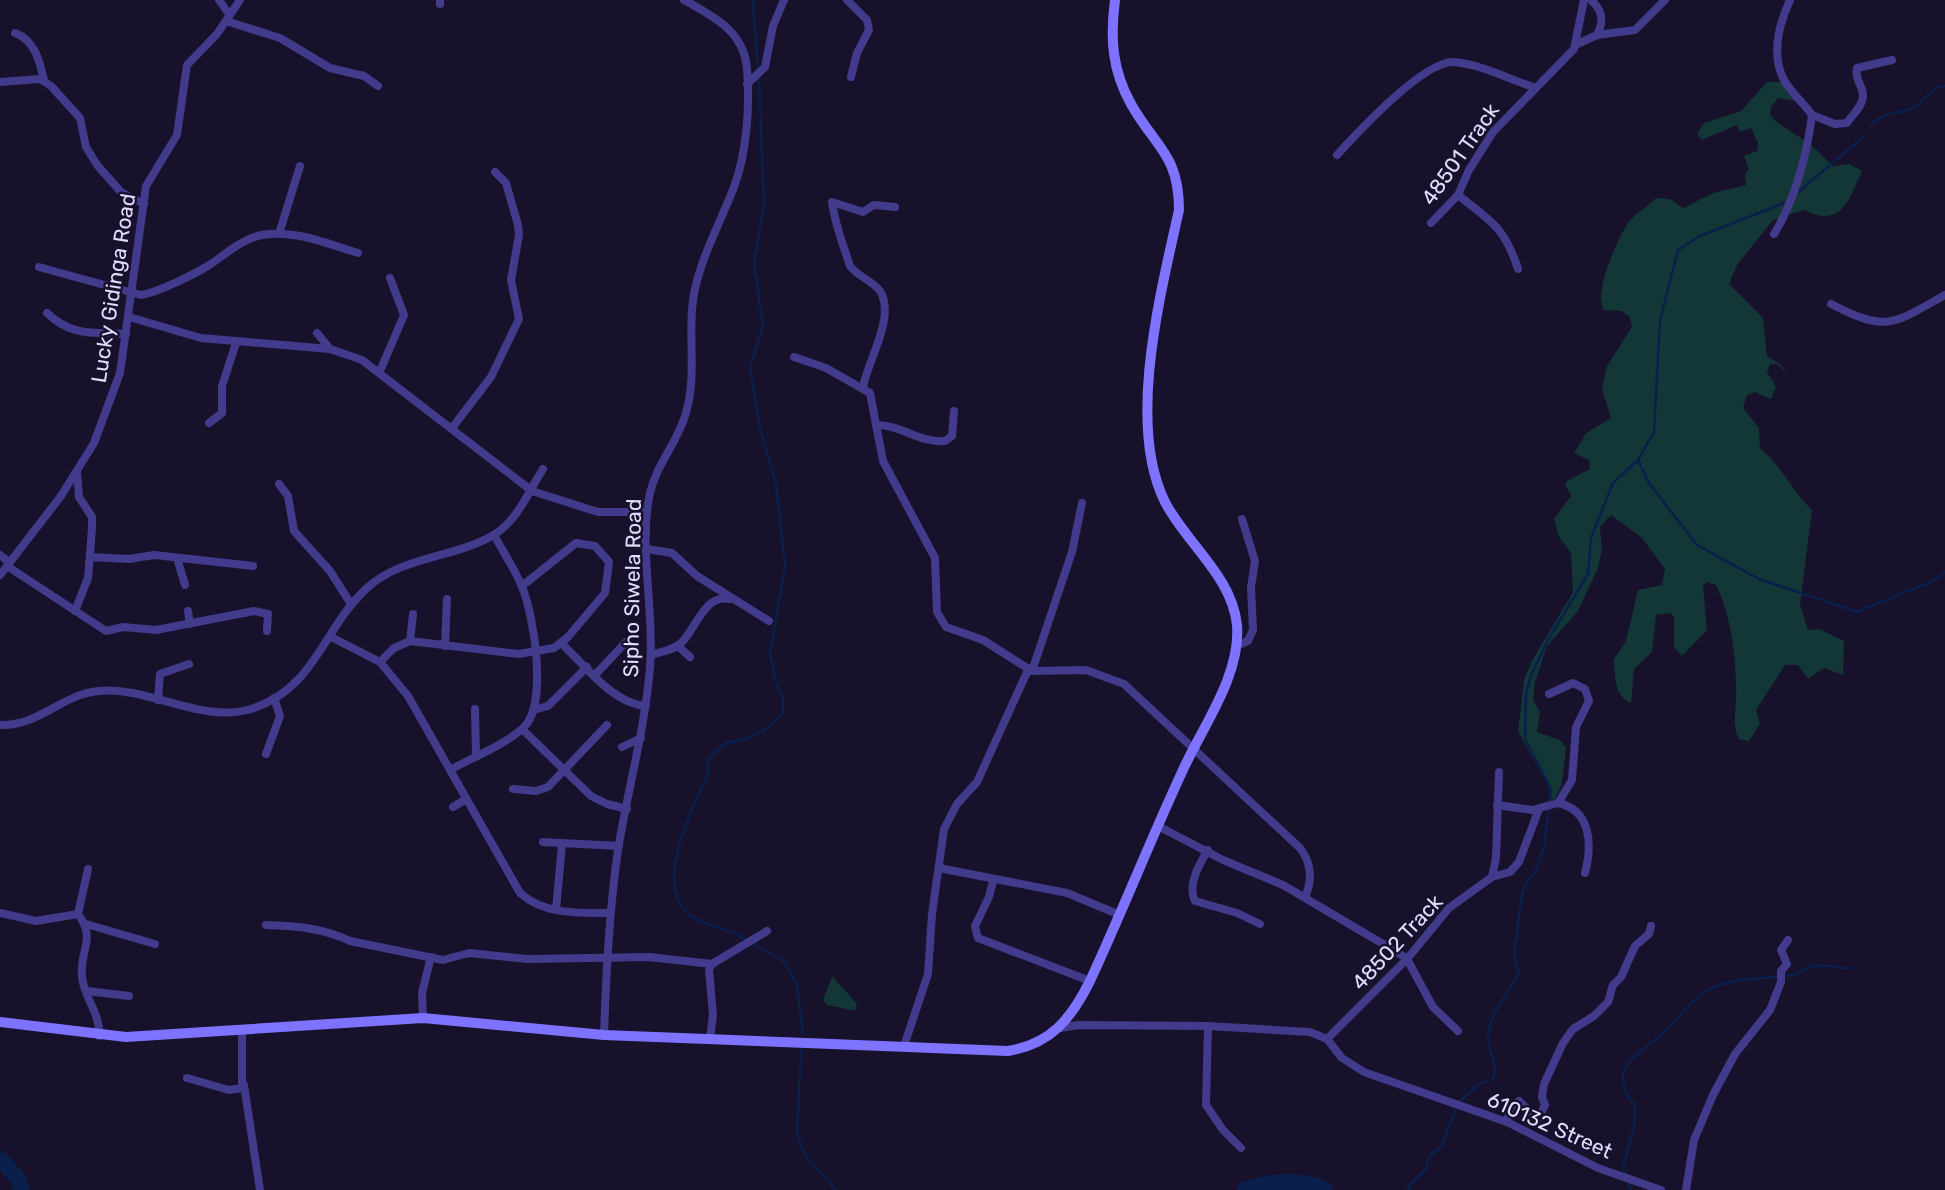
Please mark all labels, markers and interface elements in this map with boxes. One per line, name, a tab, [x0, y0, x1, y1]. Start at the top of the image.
street label: 48501 Track	[1416, 98, 1504, 210]
street label: Lucky Gidinga Road	[86, 191, 140, 385]
street label: Sipho Siwela Road	[618, 498, 646, 678]
street label: 48502 Track	[1346, 889, 1448, 995]
street label: 610132 Street	[1484, 1086, 1616, 1164]

